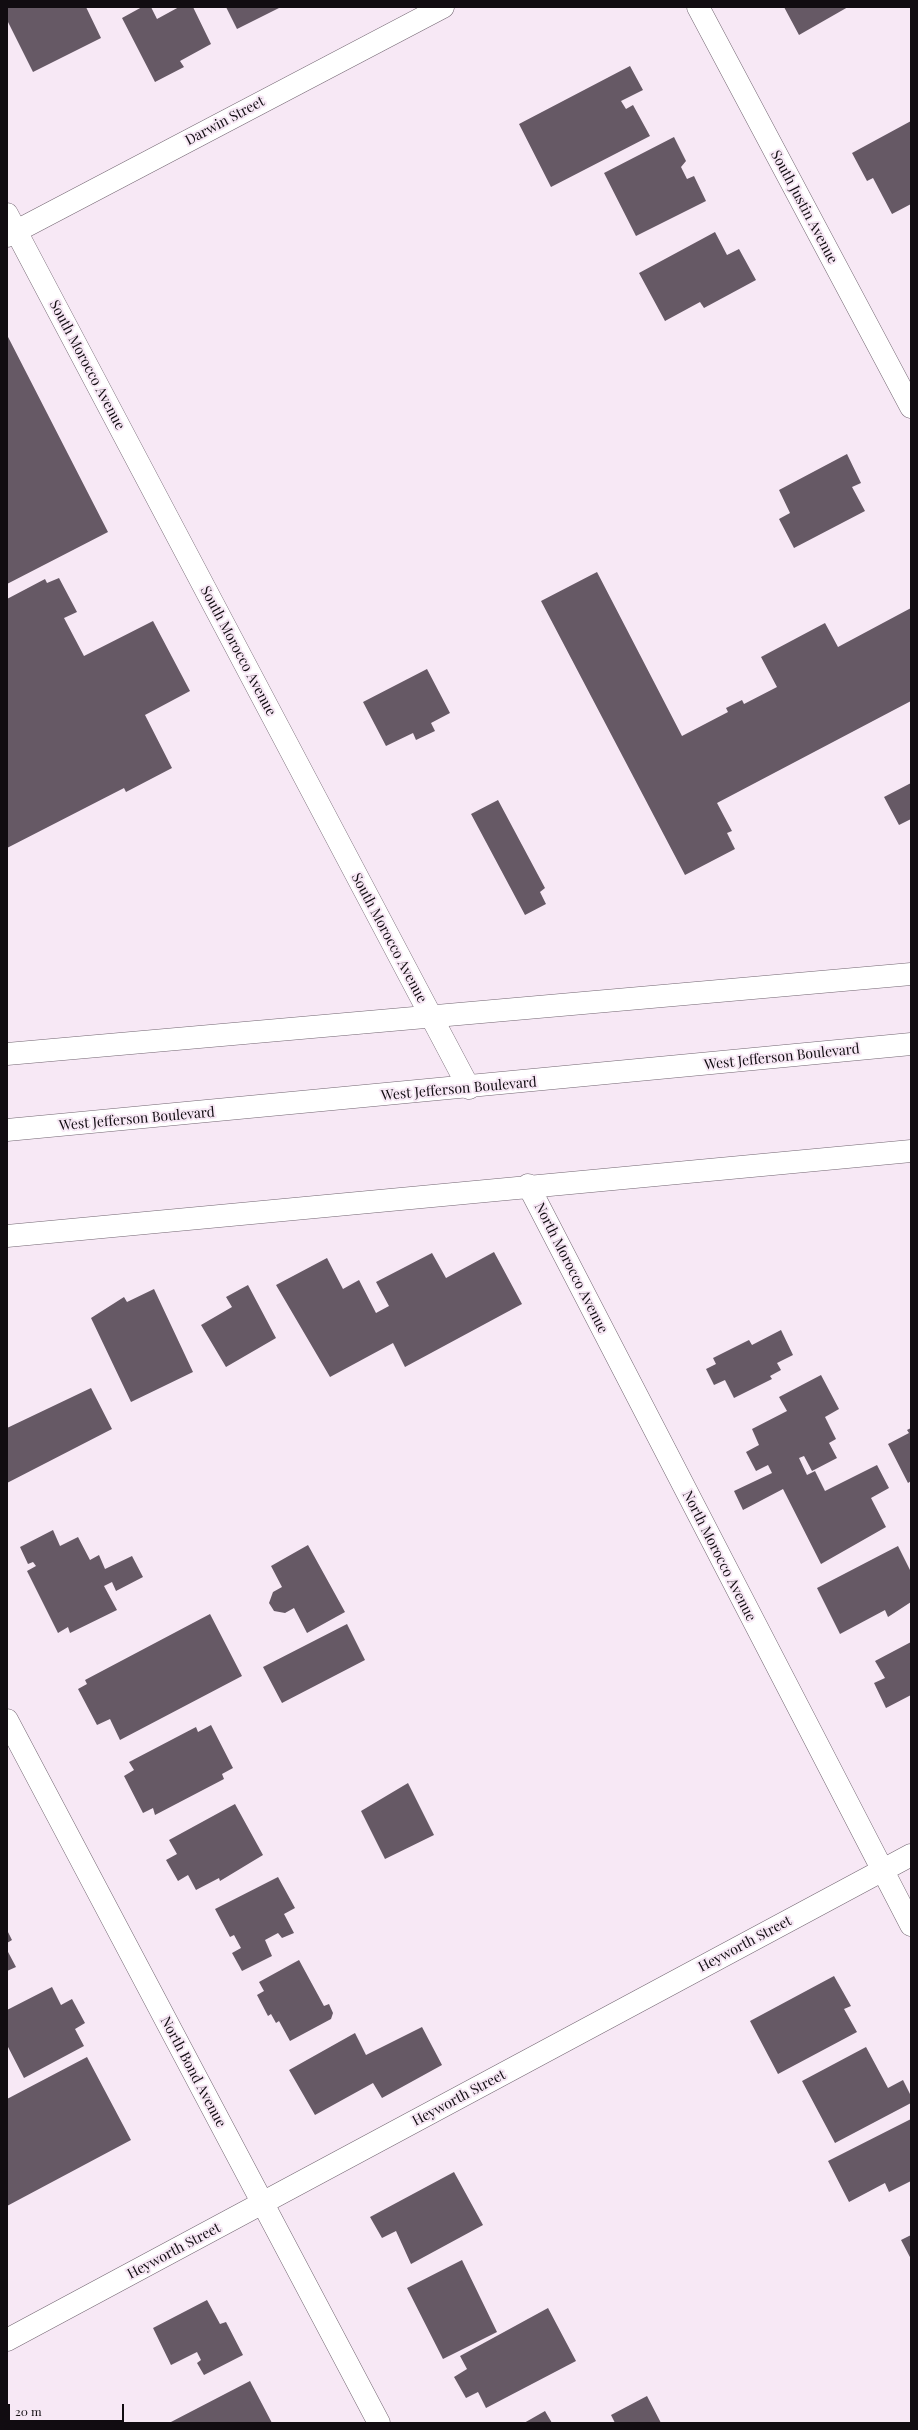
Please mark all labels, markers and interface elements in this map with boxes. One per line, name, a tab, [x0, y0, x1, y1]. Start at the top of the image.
street label: Darwin Street	[182, 93, 268, 149]
street label: South Justin Avenue	[767, 147, 841, 267]
street label: South Morocco Avenue	[46, 297, 128, 433]
street label: South Morocco Avenue	[197, 583, 279, 719]
street label: South Morocco Avenue	[348, 870, 430, 1006]
street label: West Jefferson Boulevard	[703, 1040, 861, 1074]
street label: West Jefferson Boulevard	[381, 1074, 537, 1104]
street label: West Jefferson Boulevard	[59, 1104, 215, 1134]
street label: North Morocco Avenue	[531, 1200, 611, 1336]
street label: North Morocco Avenue	[679, 1488, 759, 1624]
street label: Heyworth Street	[696, 1912, 794, 1976]
street label: North Bond Avenue	[157, 2014, 229, 2130]
street label: Heyworth Street	[410, 2066, 508, 2130]
street label: Heyworth Street	[125, 2219, 223, 2283]
scale bar	[10, 2396, 126, 2422]
text: 20 m	[15, 2403, 42, 2419]

